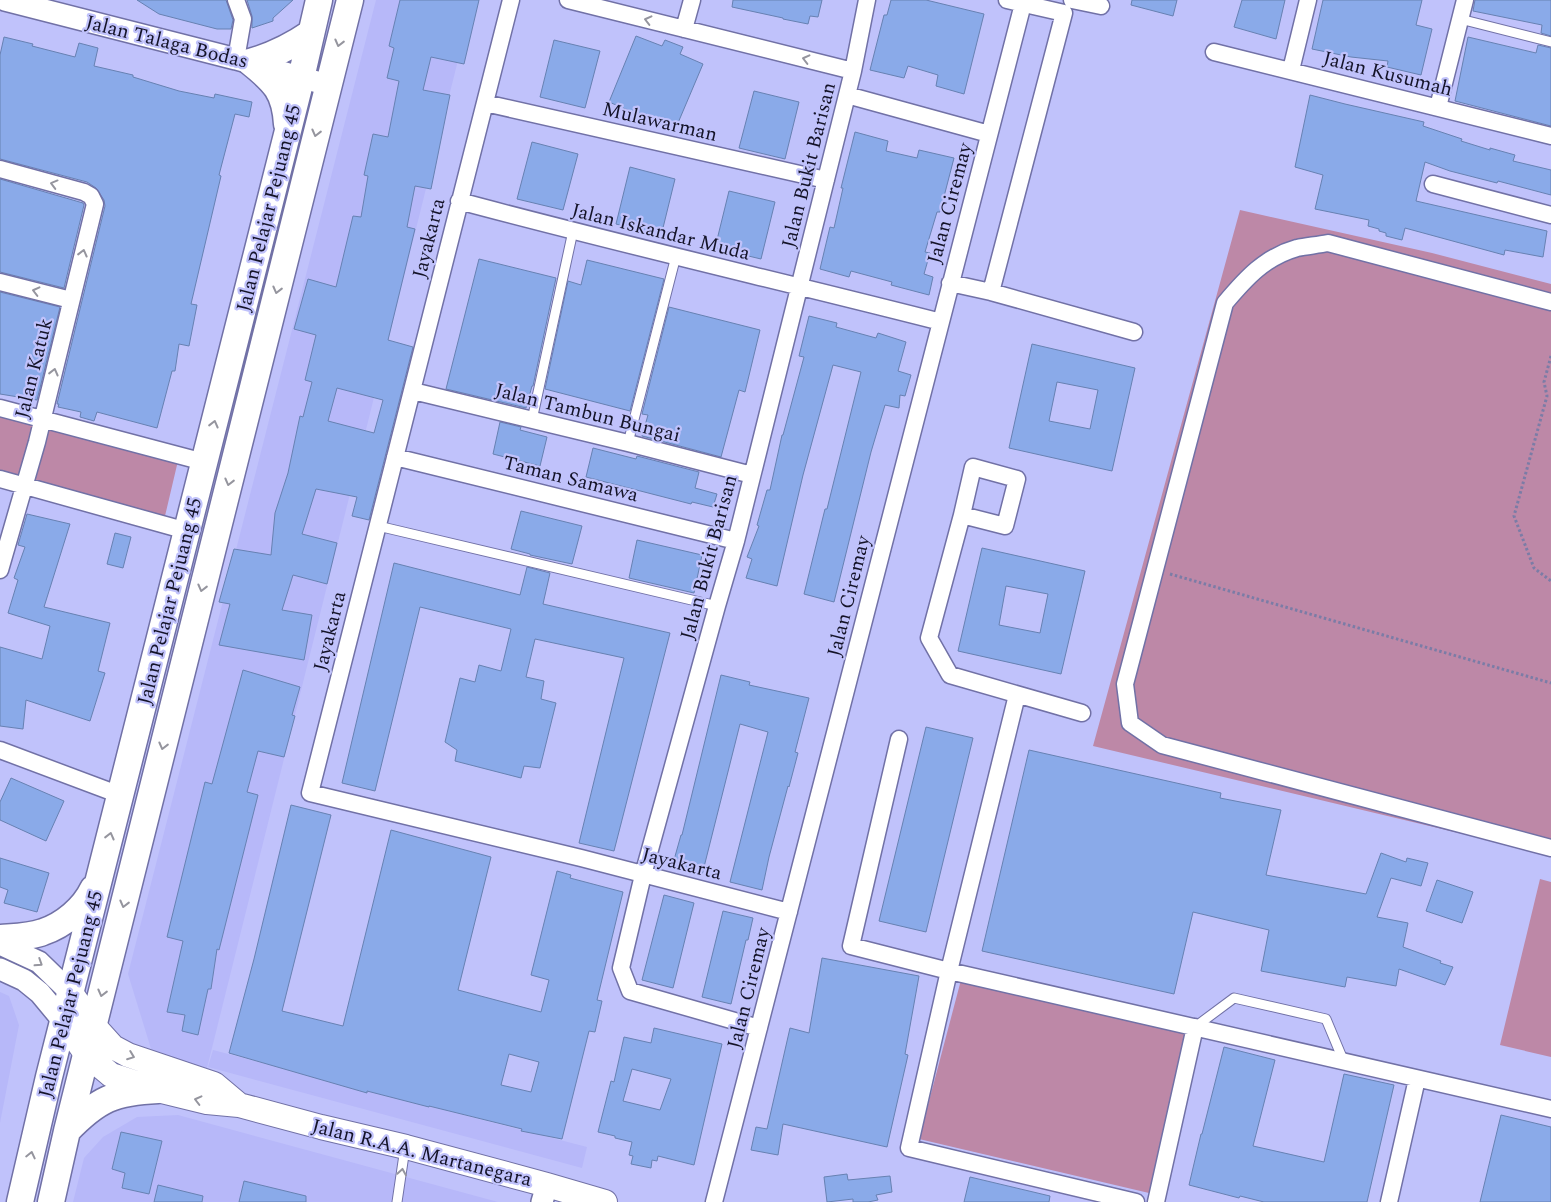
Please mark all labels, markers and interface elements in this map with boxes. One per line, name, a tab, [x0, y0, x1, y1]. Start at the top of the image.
street label: Jalan Talaga Bodas	[82, 7, 251, 77]
one-way arrow	[644, 15, 652, 26]
one-way arrow	[334, 38, 345, 47]
street label: Jalan Kusumah	[1320, 43, 1456, 105]
one-way arrow	[802, 55, 810, 65]
street label: Jalan Bukit Barisan	[774, 79, 844, 251]
street label: Mulawarman	[599, 94, 720, 150]
street label: Jalan Pelajar Pejuang 45	[229, 101, 309, 315]
one-way arrow	[311, 128, 322, 137]
street label: Jalan Ciremay	[919, 138, 981, 267]
one-way arrow	[50, 179, 58, 189]
street label: Jayakarta	[405, 195, 453, 281]
street label: Jalan Iskandar Muda	[568, 195, 753, 269]
one-way arrow	[77, 248, 88, 257]
one-way arrow	[31, 286, 40, 297]
one-way arrow	[272, 286, 282, 294]
street label: Jalan Katuk	[7, 315, 61, 422]
one-way arrow	[48, 368, 59, 377]
street label: Jalan Tambun Bungai	[492, 375, 684, 451]
one-way arrow	[208, 420, 219, 429]
street label: Taman Samawa	[500, 448, 642, 510]
street label: Jalan Bukit Barisan	[672, 471, 745, 643]
one-way arrow	[224, 477, 234, 485]
street label: Jalan Pelajar Pejuang 45	[130, 494, 210, 708]
street label: Jalan Ciremay	[819, 531, 879, 660]
one-way arrow	[197, 583, 208, 592]
street label: Jayakarta	[306, 588, 354, 674]
one-way arrow	[158, 741, 169, 750]
one-way arrow	[104, 832, 115, 841]
street label: Jayakarta	[639, 840, 725, 888]
street label: Jalan Pelajar Pejuang 45	[31, 887, 111, 1101]
one-way arrow	[120, 899, 130, 907]
street label: Jalan Ciremay	[719, 923, 779, 1052]
one-way arrow	[34, 957, 43, 966]
one-way arrow	[97, 989, 108, 998]
one-way arrow	[127, 1050, 135, 1060]
one-way arrow	[194, 1095, 203, 1106]
street label: Jalan R.A.A. Martanegara	[309, 1111, 535, 1195]
one-way arrow	[25, 1150, 36, 1159]
one-way arrow	[396, 1167, 407, 1175]

